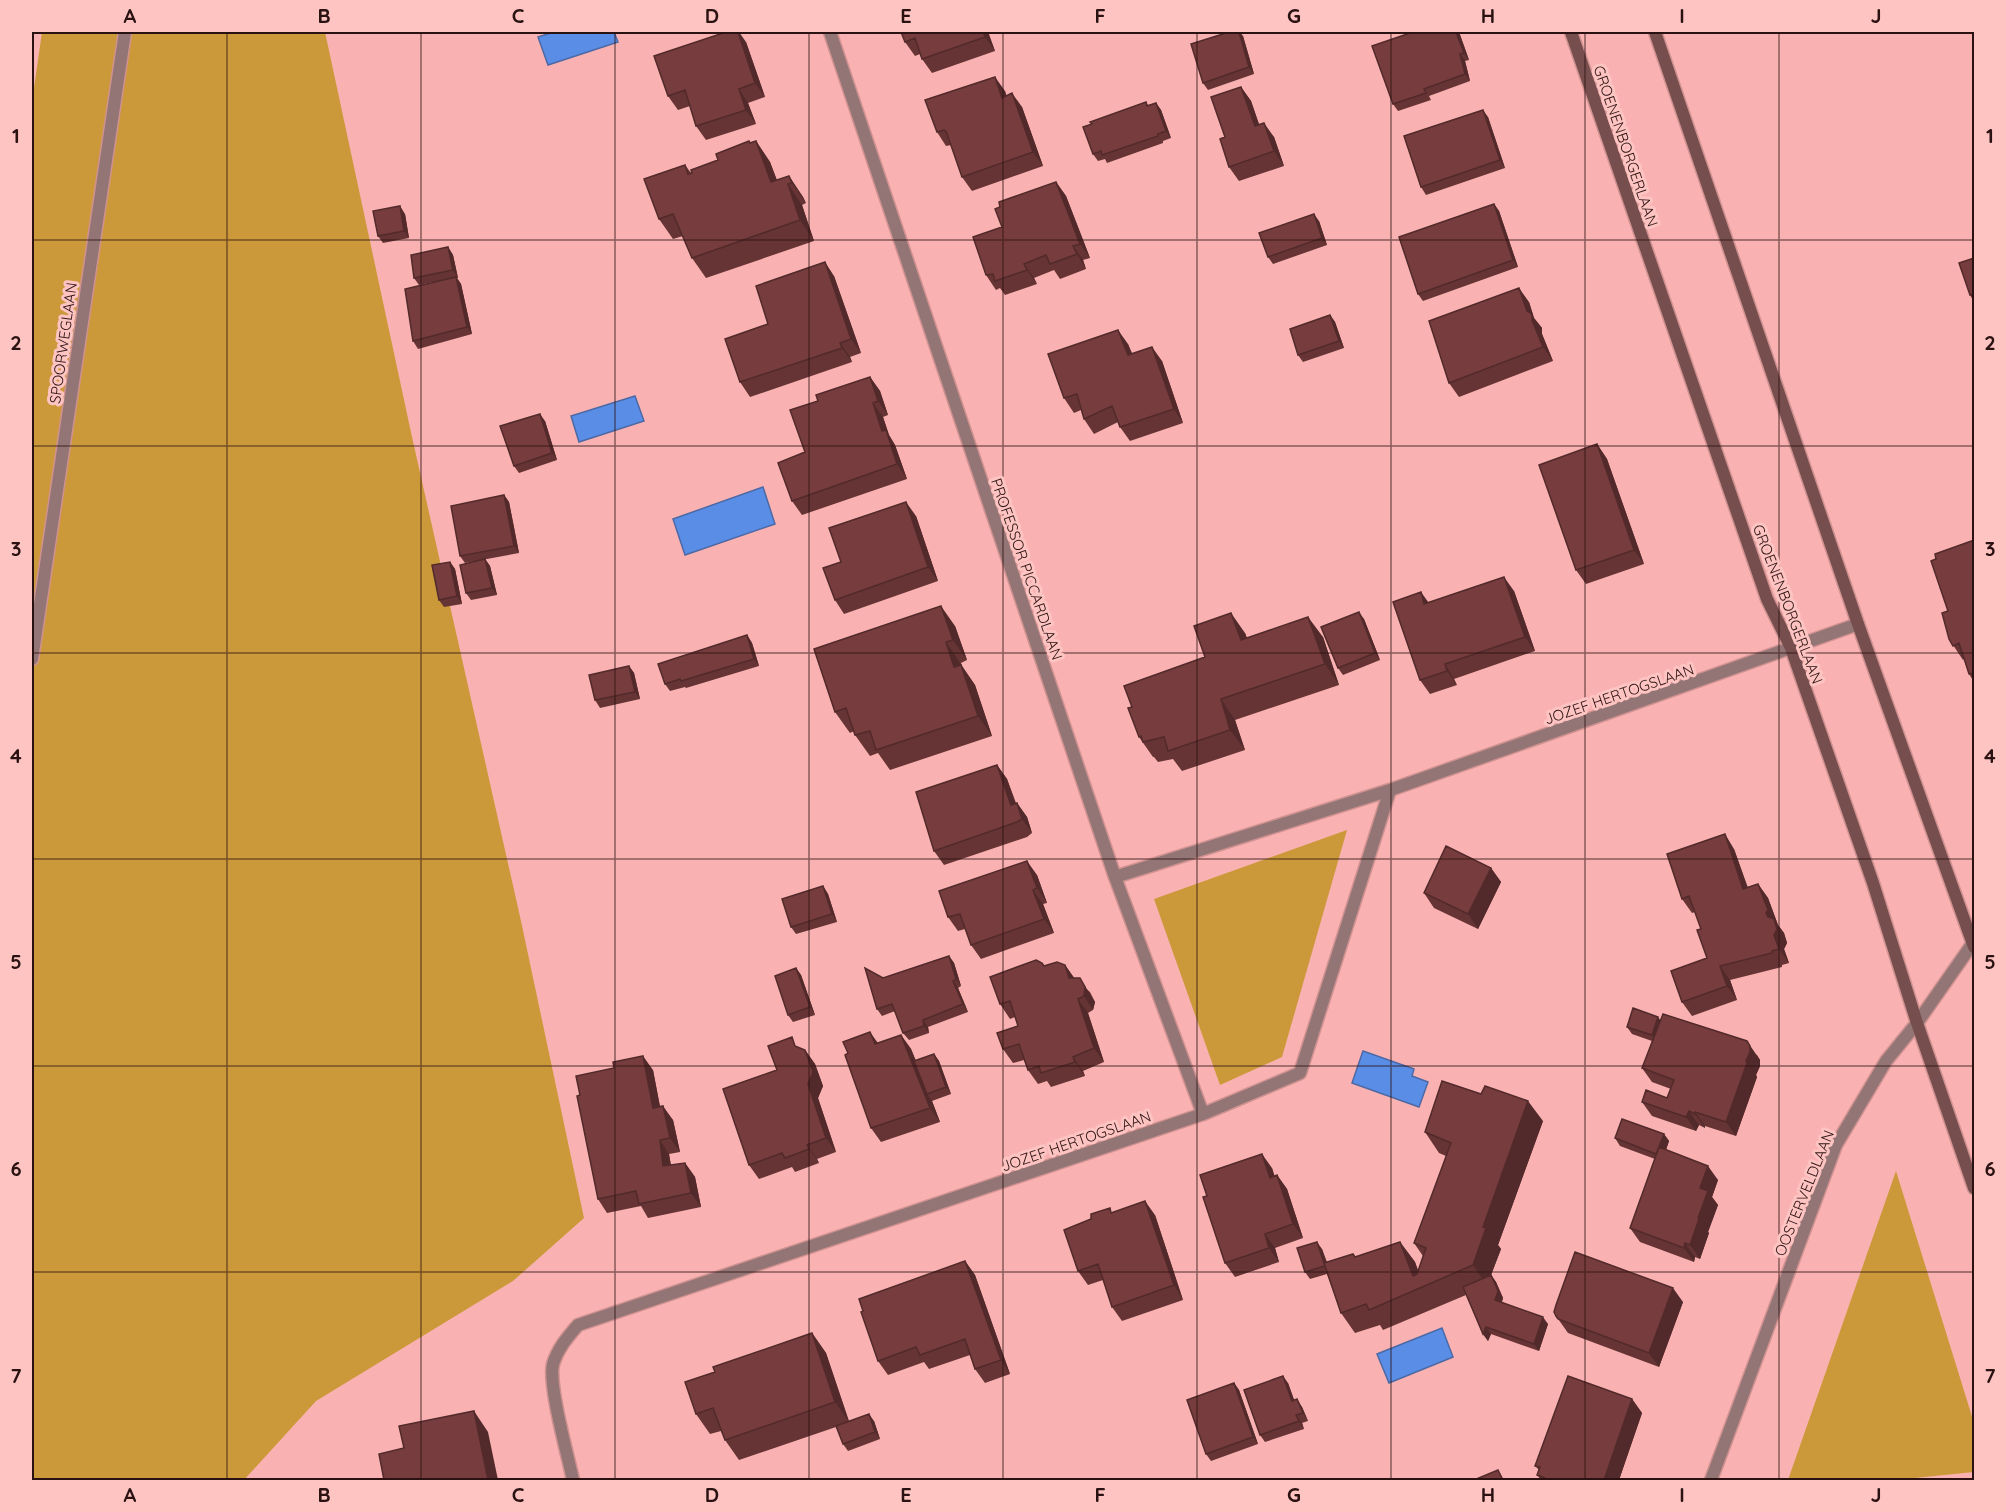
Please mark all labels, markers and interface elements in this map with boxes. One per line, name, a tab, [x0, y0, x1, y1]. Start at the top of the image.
text: A	[124, 3, 137, 28]
text: B	[317, 3, 331, 28]
text: C	[512, 3, 525, 28]
text: D	[705, 3, 719, 28]
text: E	[900, 3, 912, 28]
text: F	[1094, 3, 1106, 28]
text: G	[1287, 3, 1301, 28]
text: H	[1481, 3, 1495, 28]
text: I	[1679, 3, 1685, 28]
text: J	[1870, 3, 1882, 28]
street label: GROENENBORGERLAAN	[1589, 63, 1663, 229]
text: 1	[12, 123, 20, 148]
text: 1	[1986, 123, 1994, 148]
street label: SPOORWEGLAAN	[45, 281, 81, 405]
text: 2	[10, 330, 22, 355]
text: 2	[1984, 330, 1996, 355]
street label: PROFESSOR PICCARDLAAN	[987, 476, 1067, 662]
street label: GROENENBORGERLAAN	[1749, 522, 1827, 686]
text: 3	[11, 536, 21, 561]
text: 3	[1985, 536, 1995, 561]
street label: JOZEF HERTOGSLAAN	[1542, 659, 1696, 729]
text: 4	[10, 743, 22, 768]
text: 4	[1984, 743, 1996, 768]
text: 5	[10, 949, 22, 974]
text: 5	[1984, 949, 1996, 974]
street label: JOZEF HERTOGSLAAN	[999, 1106, 1153, 1176]
street label: OOSTERVELDLAAN	[1770, 1127, 1838, 1259]
text: 6	[10, 1156, 22, 1181]
text: 6	[1984, 1156, 1996, 1181]
text: 7	[11, 1363, 22, 1388]
text: 7	[1985, 1363, 1996, 1388]
text: A	[124, 1482, 137, 1507]
text: B	[317, 1482, 331, 1507]
text: C	[512, 1482, 525, 1507]
text: D	[705, 1482, 719, 1507]
text: E	[900, 1482, 912, 1507]
text: F	[1094, 1482, 1106, 1507]
text: G	[1287, 1482, 1301, 1507]
text: H	[1481, 1482, 1495, 1507]
text: I	[1679, 1482, 1685, 1507]
text: J	[1870, 1482, 1882, 1507]

